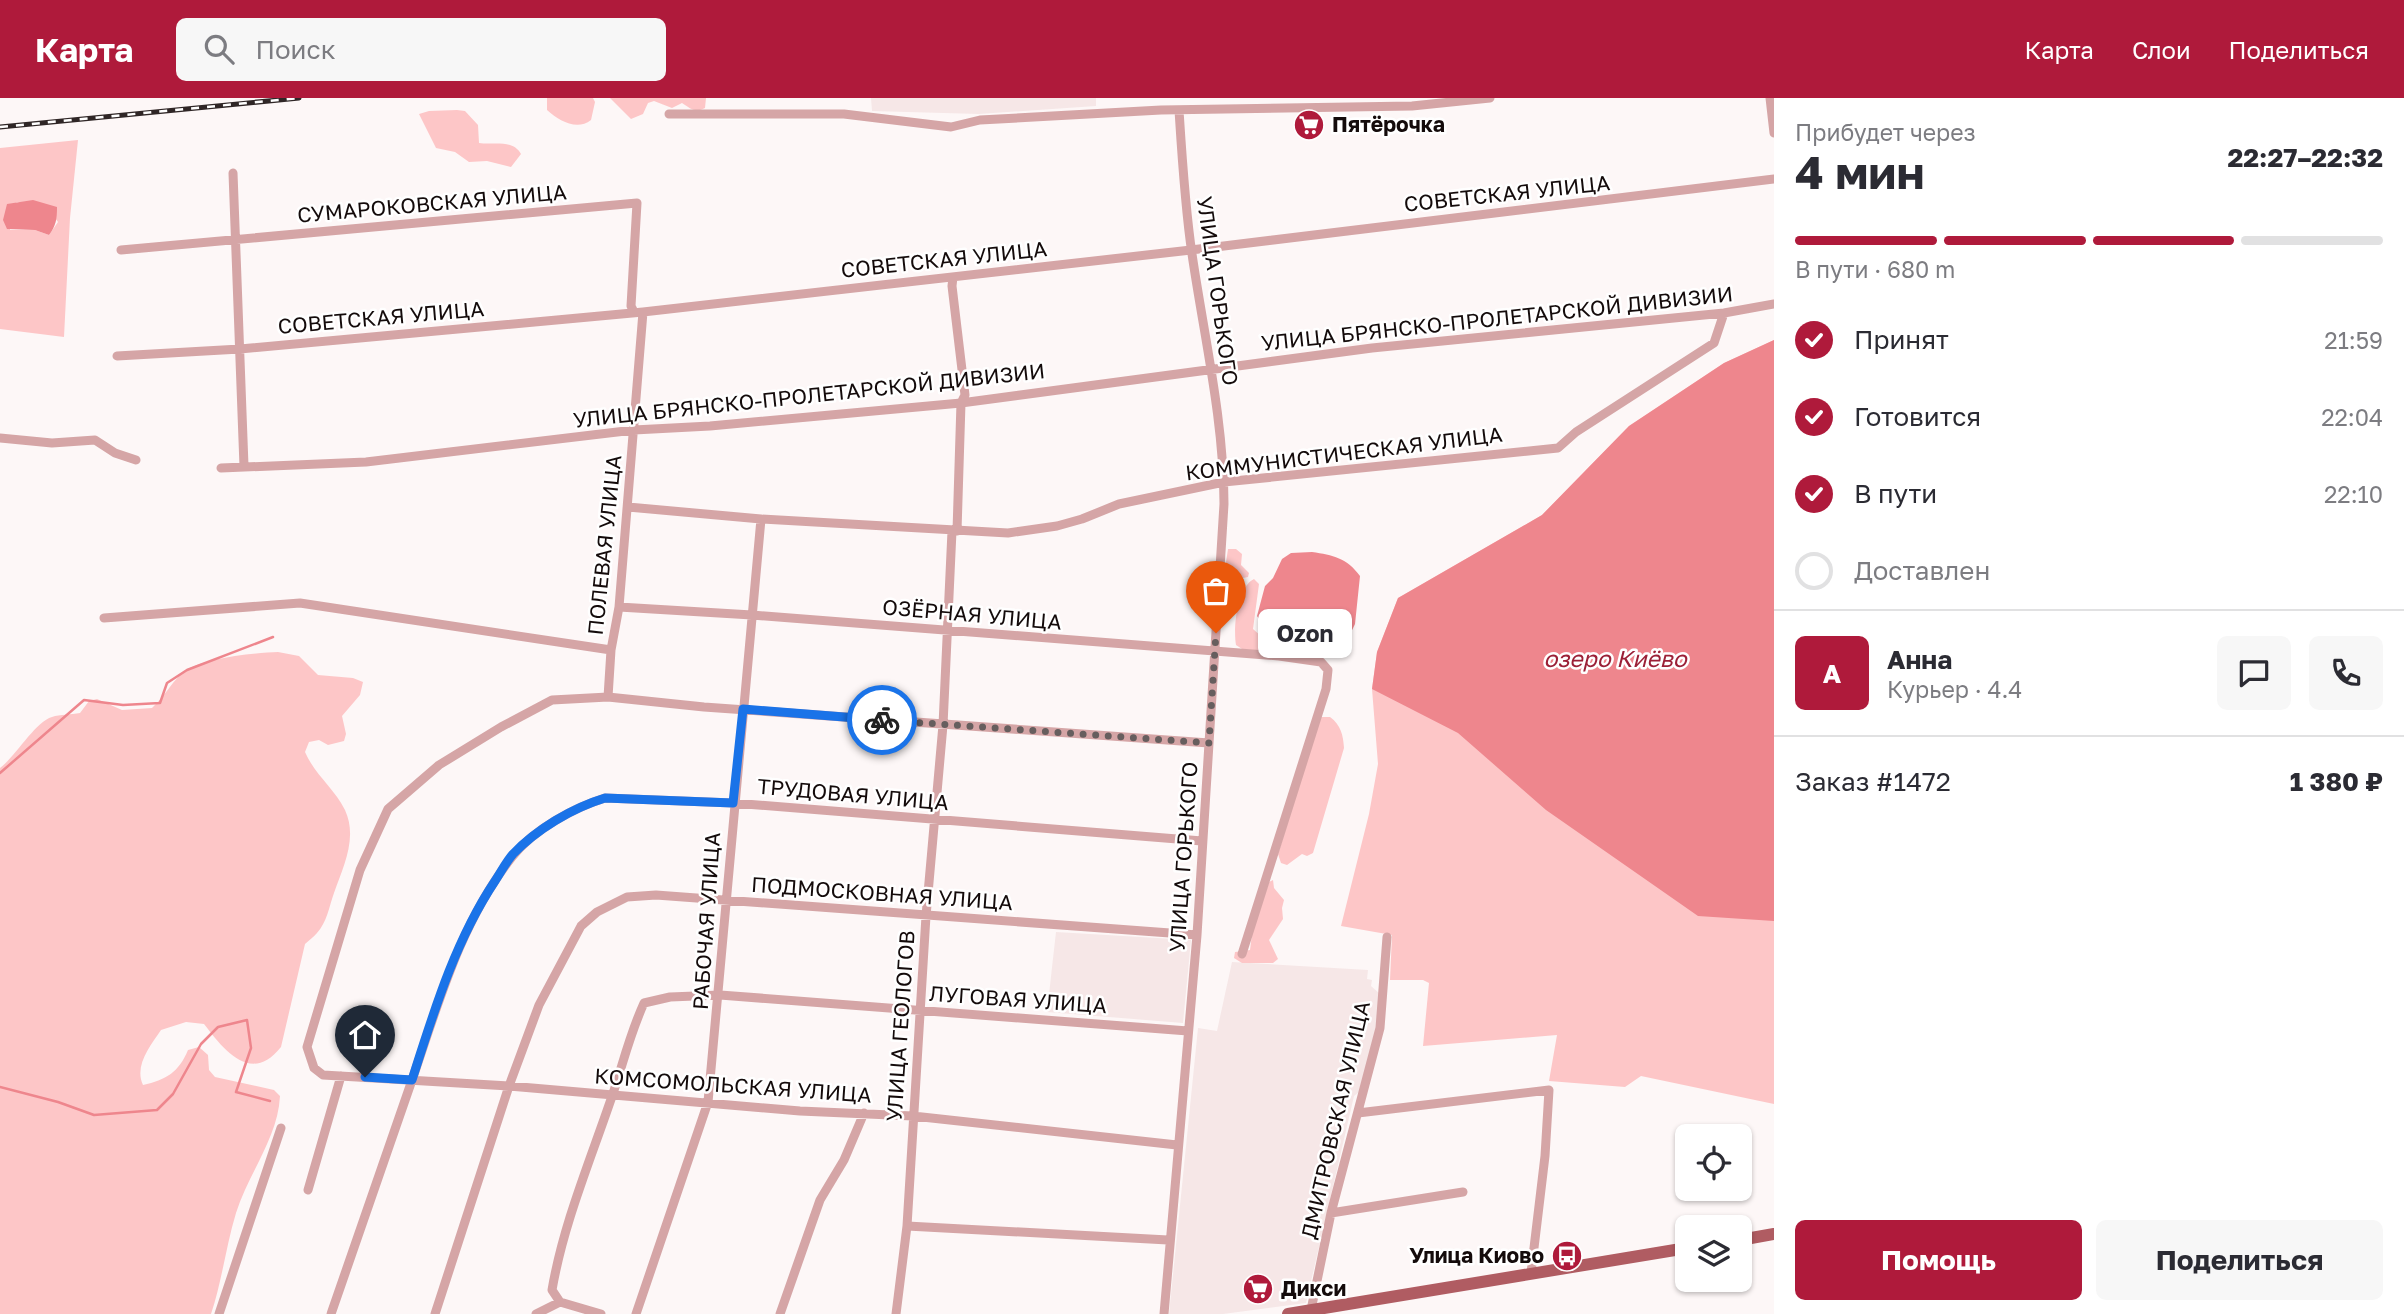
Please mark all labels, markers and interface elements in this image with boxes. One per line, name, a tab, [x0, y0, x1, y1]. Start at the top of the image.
search box	[176, 18, 666, 81]
text: Карта	[35, 30, 134, 69]
icon: search	[200, 30, 238, 68]
text: Поиск	[256, 34, 336, 65]
text: Карта	[2024, 35, 2094, 64]
text: Слои	[2132, 35, 2191, 64]
text: Поделиться	[2229, 35, 2369, 64]
supermarket icon: Пятёрочка	[1292, 108, 1326, 142]
place label: Пятёрочка	[1332, 111, 1445, 137]
text: Прибудет через	[1795, 118, 1976, 146]
text: 22:27–22:32	[2227, 142, 2383, 173]
text: 4 мин	[1795, 144, 1925, 199]
street label: СОВЕТСКАЯ УЛИЦА	[1403, 169, 1611, 217]
street label: СУМАРОКОВСКАЯ УЛИЦА	[296, 178, 568, 228]
street label: УЛИЦА ГОРЬКОГО	[1192, 195, 1244, 387]
street label: СОВЕТСКАЯ УЛИЦА	[840, 235, 1048, 283]
text: В пути · 680 m	[1795, 255, 1955, 283]
street label: УЛИЦА БРЯНСКО-ПРОЛЕТАРСКОЙ ДИВИЗИИ	[1260, 280, 1734, 356]
street label: СОВЕТСКАЯ УЛИЦА	[277, 295, 485, 339]
icon: check	[1795, 321, 1833, 359]
text: Принят	[1854, 324, 1949, 355]
text: 21:59	[2324, 326, 2383, 354]
street label: УЛИЦА БРЯНСКО-ПРОЛЕТАРСКОЙ ДИВИЗИИ	[572, 357, 1046, 433]
icon: check	[1795, 398, 1833, 436]
text: Готовится	[1854, 401, 1981, 432]
text: 22:04	[2321, 403, 2383, 431]
street label: КОММУНИСТИЧЕСКАЯ УЛИЦА	[1184, 421, 1504, 485]
street label: ПОЛЕВАЯ УЛИЦА	[582, 454, 626, 636]
icon: check	[1795, 475, 1833, 513]
text: В пути	[1854, 478, 1937, 509]
text: 22:10	[2324, 480, 2383, 508]
text: Доставлен	[1854, 555, 1990, 586]
pin	[1186, 561, 1246, 633]
icon: bag	[1197, 572, 1235, 610]
street label: ОЗЁРНАЯ УЛИЦА	[881, 593, 1063, 635]
callout: Ozon	[1258, 608, 1352, 658]
text: Ozon	[1277, 619, 1333, 647]
button: chat	[2217, 636, 2291, 710]
button: phone	[2309, 636, 2383, 710]
water label: озеро Киёво	[1543, 644, 1688, 672]
text: Анна	[1887, 644, 1952, 675]
text: А	[1823, 658, 1841, 689]
text: Курьер · 4.4	[1887, 675, 2022, 703]
courier	[847, 685, 917, 755]
icon: bike	[863, 701, 901, 739]
street label: УЛИЦА ГОРЬКОГО	[1163, 761, 1203, 953]
text: Заказ #1472	[1795, 766, 1951, 797]
text: 1 380 ₽	[2290, 766, 2383, 797]
street label: ТРУДОВАЯ УЛИЦА	[756, 773, 950, 815]
street label: РАБОЧАЯ УЛИЦА	[687, 831, 725, 1011]
street label: ПОДМОСКОВНАЯ УЛИЦА	[750, 871, 1014, 915]
street label: УЛИЦА ГЕОЛОГОВ	[880, 930, 920, 1122]
street label: ЛУГОВАЯ УЛИЦА	[928, 980, 1108, 1018]
street label: ДМИТРОВСКАЯ УЛИЦА	[1295, 998, 1375, 1241]
pin	[335, 1005, 395, 1077]
icon: home	[346, 1016, 384, 1054]
street label: КОМСОМОЛЬСКАЯ УЛИЦА	[594, 1062, 873, 1108]
map controls	[1675, 1124, 1752, 1292]
button: locate	[1675, 1124, 1752, 1201]
button: layers	[1675, 1215, 1752, 1292]
button: Помощь	[1795, 1220, 2082, 1300]
button: Поделиться	[2096, 1220, 2383, 1300]
bus stop icon: Улица Киово	[1550, 1239, 1584, 1273]
place label: Улица Киово	[1409, 1242, 1544, 1268]
supermarket icon: Дикси	[1241, 1272, 1275, 1306]
place label: Дикси	[1281, 1275, 1346, 1301]

